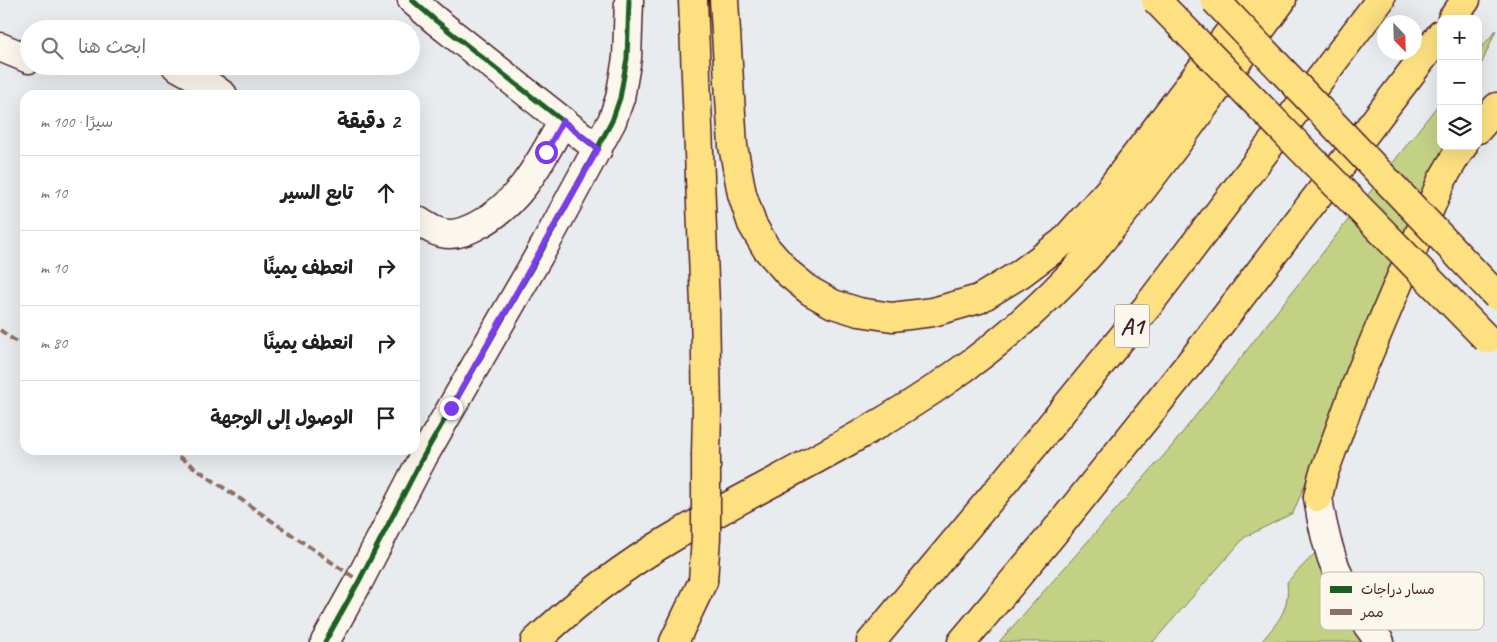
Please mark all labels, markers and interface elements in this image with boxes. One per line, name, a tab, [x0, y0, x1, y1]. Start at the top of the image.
north arrow	[1377, 15, 1422, 60]
map controls	[1437, 15, 1482, 150]
button: +	[1437, 15, 1482, 60]
search box	[20, 20, 420, 75]
icon: search	[38, 34, 66, 62]
text: ابحث هنا	[78, 35, 146, 59]
button: −	[1437, 60, 1482, 105]
button: layers	[1437, 105, 1482, 150]
text: 2 دقيقة	[337, 108, 400, 134]
text: سيرًا · 100 m	[40, 112, 113, 132]
route start	[535, 141, 558, 164]
icon: ahead	[372, 179, 400, 207]
text: تابع السير	[281, 181, 353, 205]
text: 10 m	[40, 183, 67, 203]
icon: right	[372, 254, 400, 282]
text: انعطف يمينًا	[264, 256, 353, 280]
text: 10 m	[40, 258, 67, 278]
road number: A1	[1114, 304, 1150, 348]
icon: right	[372, 329, 400, 357]
text: انعطف يمينًا	[264, 331, 353, 355]
text: 80 m	[40, 333, 67, 353]
route end	[440, 397, 463, 420]
icon: arrive	[372, 404, 400, 432]
text: الوصول إلى الوجهة	[210, 406, 353, 430]
legend	[1320, 572, 1484, 630]
text: مسار دراجات	[1361, 581, 1435, 598]
text: ممر	[1360, 604, 1384, 621]

